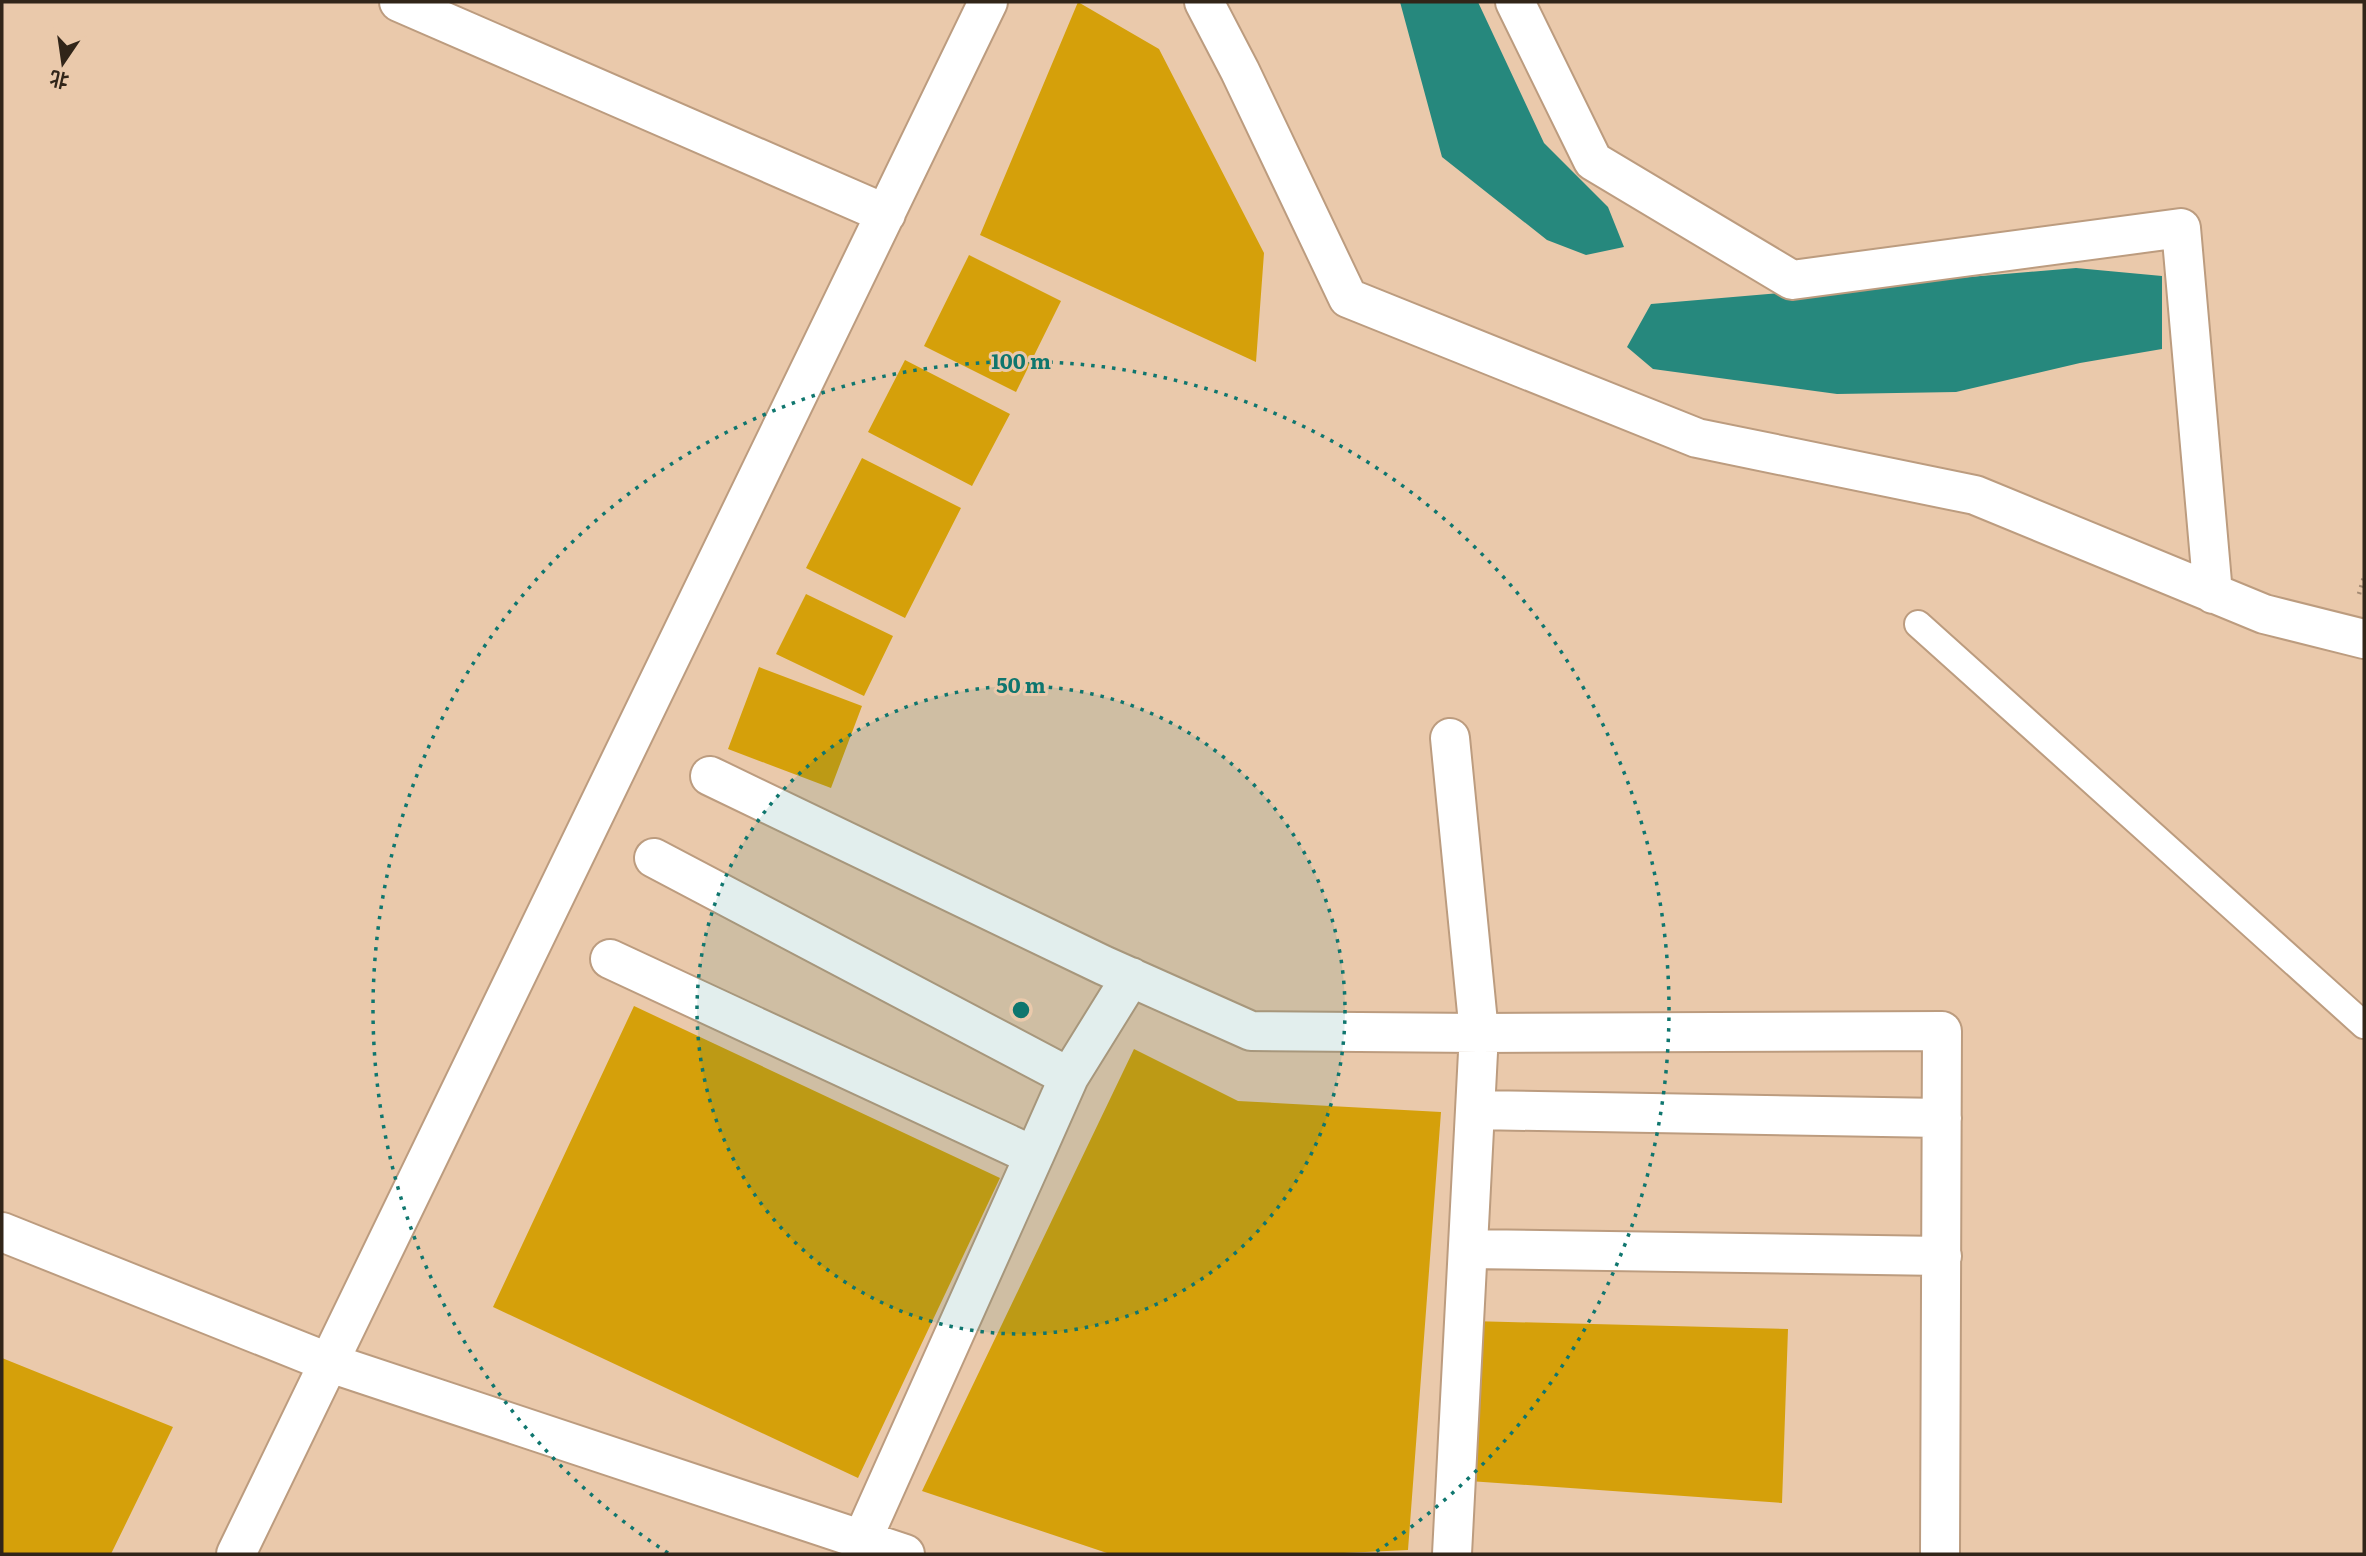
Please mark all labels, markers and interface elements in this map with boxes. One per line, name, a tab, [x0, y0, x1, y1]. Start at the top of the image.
north arrow	[28, 28, 98, 98]
text: 北	[47, 65, 71, 96]
text: 100 m	[991, 344, 1051, 375]
text: 50 m	[996, 668, 1046, 699]
centre of rings	[1009, 998, 1033, 1022]

